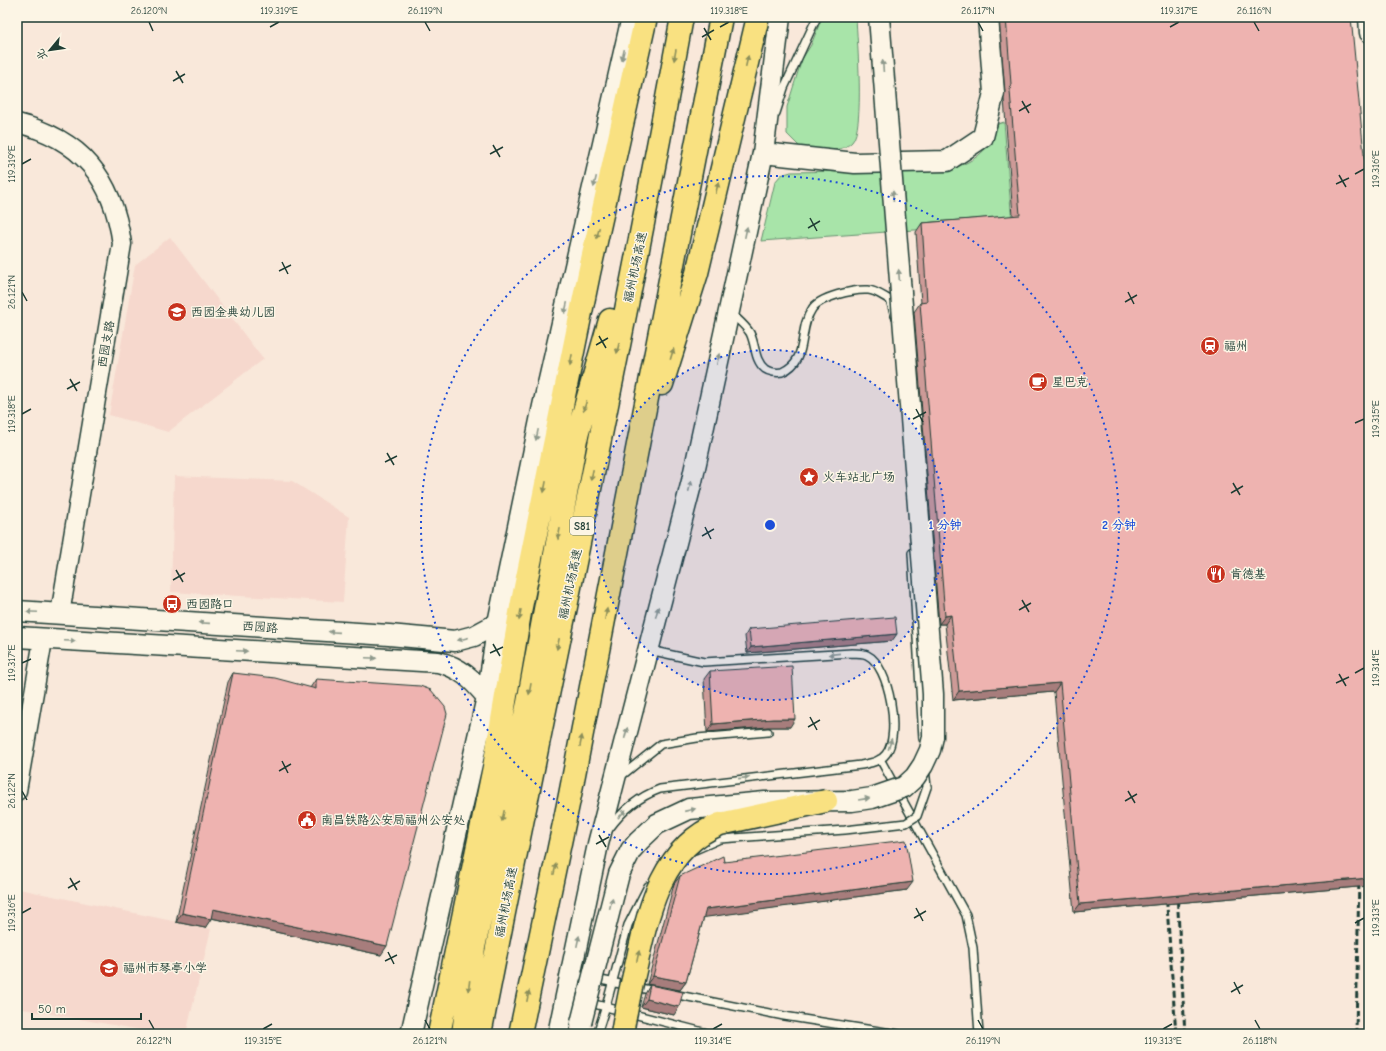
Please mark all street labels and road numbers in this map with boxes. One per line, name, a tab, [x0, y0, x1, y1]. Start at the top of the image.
street label: 福州机场高速	[621, 230, 649, 304]
street label: 西园支路	[95, 319, 117, 369]
road number: S81	[570, 517, 594, 535]
street label: 福州机场高速	[556, 547, 584, 621]
street label: 西园路	[242, 619, 278, 635]
street label: 福州机场高速	[492, 865, 520, 939]

